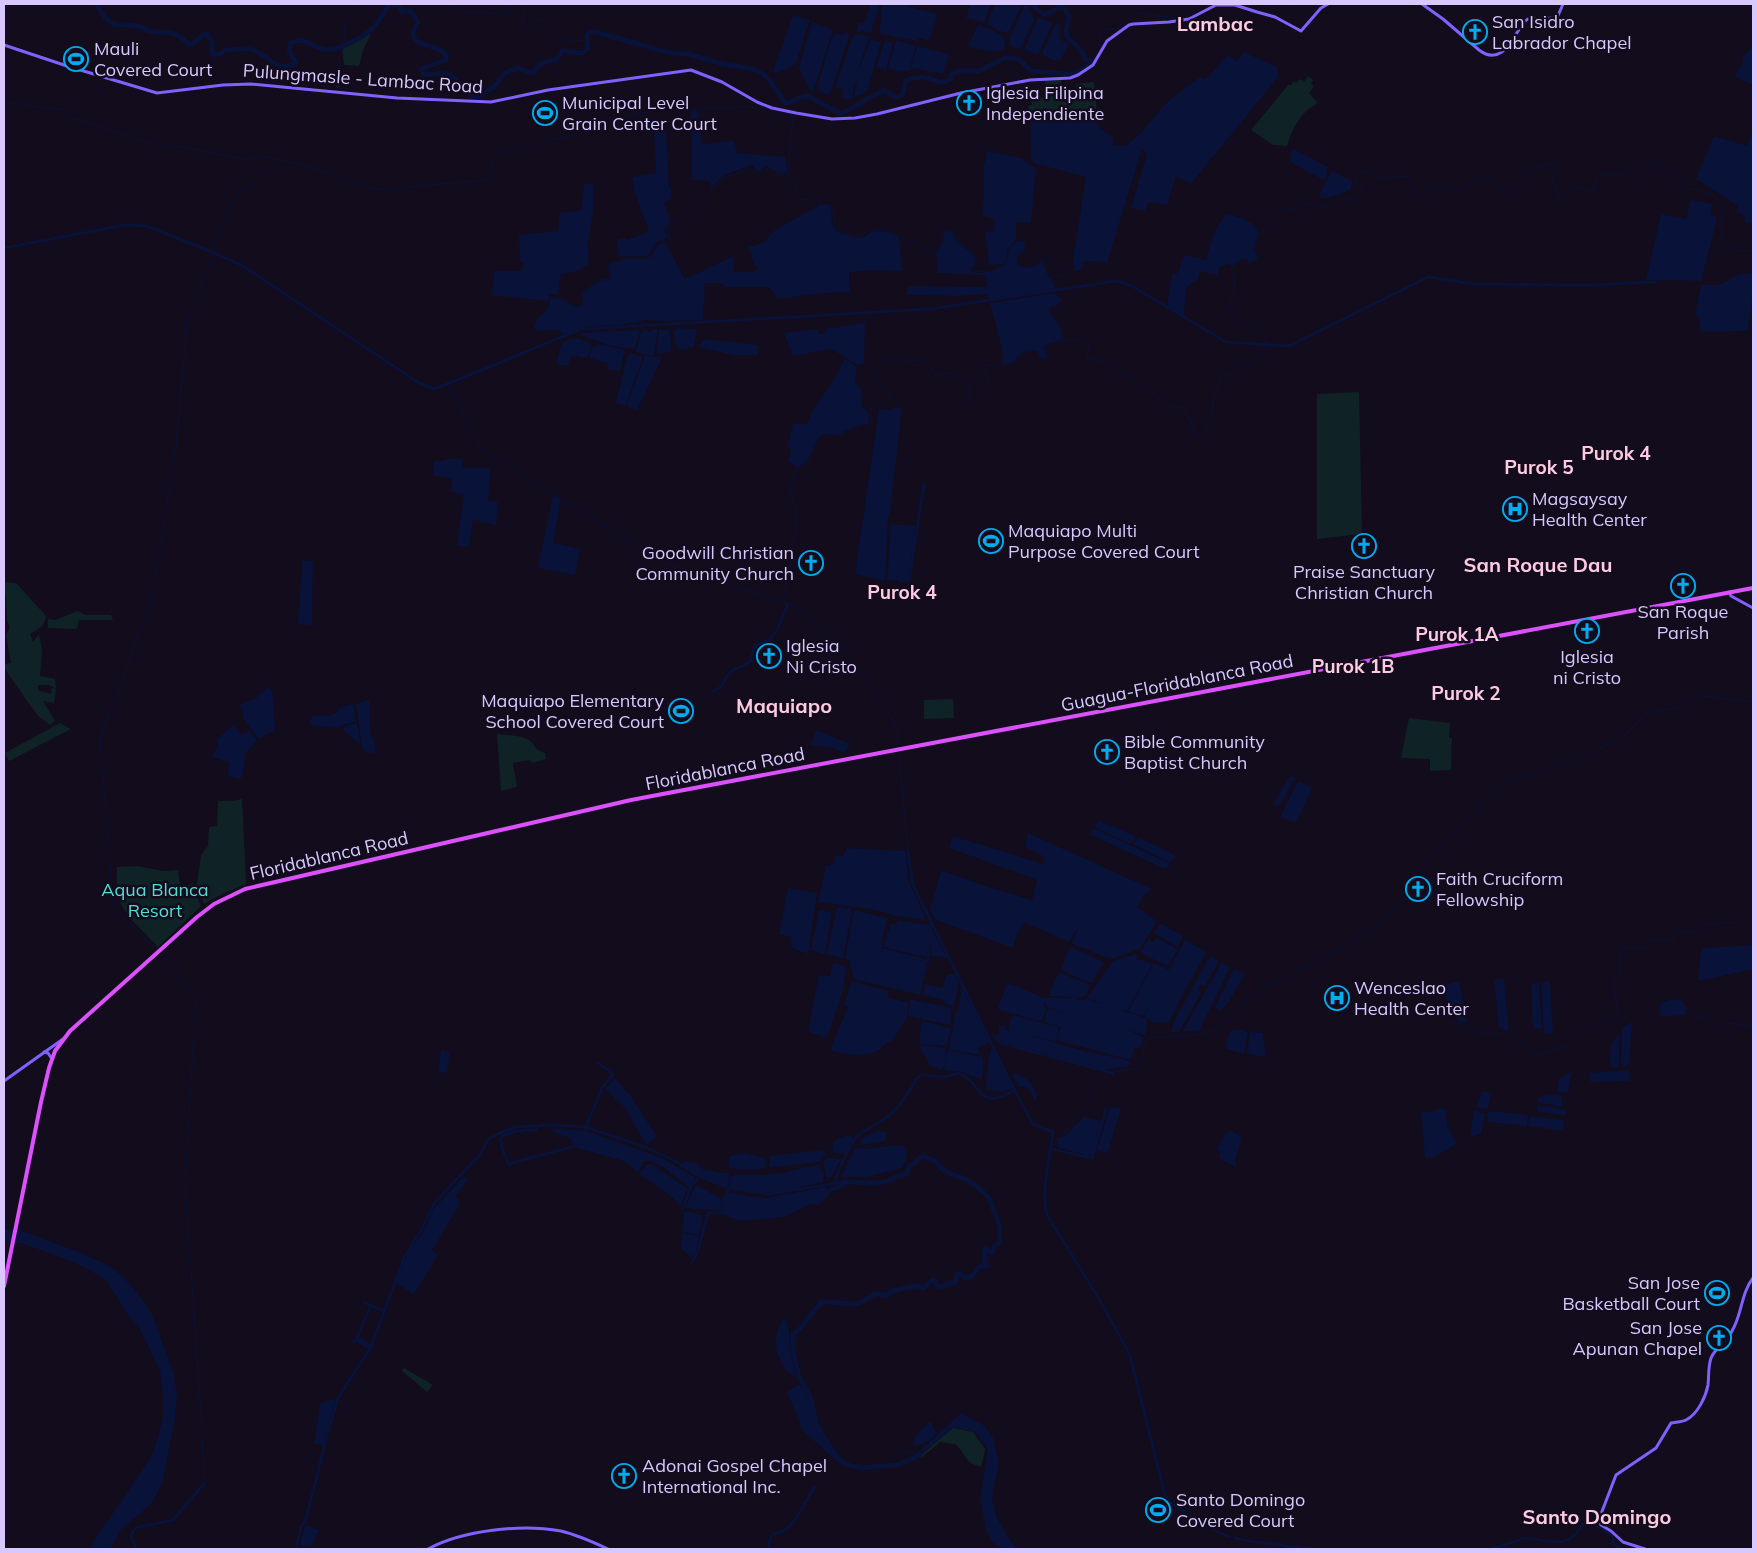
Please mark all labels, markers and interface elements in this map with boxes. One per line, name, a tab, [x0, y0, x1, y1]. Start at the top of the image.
place label: San Isidro Labrador Chapel	[1492, 10, 1632, 54]
district label: Lambac	[1177, 11, 1253, 36]
church icon: San Isidro Labrador Chapel	[1462, 19, 1488, 45]
place label: Mauli Covered Court	[94, 37, 212, 81]
sports icon: Mauli Covered Court	[63, 46, 89, 72]
street label: Pulungmasle - Lambac Road	[242, 59, 484, 98]
place label: Iglesia Filipina Independiente	[986, 81, 1104, 125]
church icon: Iglesia Filipina Independiente	[956, 90, 982, 116]
place label: Municipal Level Grain Center Court	[562, 91, 717, 135]
sports icon: Municipal Level Grain Center Court	[532, 100, 558, 126]
district label: Purok 4	[1581, 441, 1651, 465]
district label: Purok 5	[1504, 455, 1574, 479]
place label: Magsaysay Health Center	[1532, 487, 1647, 531]
hospital icon: Magsaysay Health Center	[1502, 496, 1528, 522]
place label: Maquiapo Multi Purpose Covered Court	[1008, 519, 1199, 563]
sports icon: Maquiapo Multi Purpose Covered Court	[978, 528, 1004, 554]
church icon: Praise Sanctuary Christian Church	[1351, 533, 1377, 559]
place label: Goodwill Christian Community Church	[635, 541, 794, 585]
church icon: Goodwill Christian Community Church	[798, 550, 824, 576]
district label: San Roque Dau	[1464, 552, 1612, 577]
place label: Praise Sanctuary Christian Church	[1293, 560, 1435, 604]
church icon: San Roque Parish	[1670, 573, 1696, 599]
district label: Purok 4	[867, 580, 937, 604]
place label: San Roque Parish	[1638, 600, 1728, 644]
church icon: Iglesia ni Cristo	[1574, 618, 1600, 644]
district label: Purok 1A	[1415, 622, 1500, 646]
place label: Iglesia Ni Cristo	[786, 634, 857, 678]
church icon: Iglesia Ni Cristo	[756, 643, 782, 669]
place label: Iglesia ni Cristo	[1553, 645, 1621, 689]
street label: Guagua-Floridablanca Road	[1059, 649, 1295, 716]
district label: Purok 1B	[1312, 654, 1394, 678]
district label: Purok 2	[1431, 681, 1501, 705]
place label: Maquiapo Elementary School Covered Court	[481, 689, 664, 733]
district label: Maquiapo	[736, 693, 832, 718]
sports icon: Maquiapo Elementary School Covered Court	[668, 698, 694, 724]
place label: Bible Community Baptist Church	[1124, 730, 1265, 774]
church icon: Bible Community Baptist Church	[1094, 739, 1120, 765]
street label: Floridablanca Road	[643, 742, 807, 795]
street label: Floridablanca Road	[247, 826, 410, 885]
place label: Faith Cruciform Fellowship	[1436, 867, 1563, 911]
church icon: Faith Cruciform Fellowship	[1405, 876, 1431, 902]
park label: Aqua Blanca Resort	[101, 878, 209, 922]
place label: Wenceslao Health Center	[1354, 976, 1469, 1020]
hospital icon: Wenceslao Health Center	[1324, 985, 1350, 1011]
place label: San Jose Basketball Court	[1562, 1271, 1700, 1315]
sports icon: San Jose Basketball Court	[1704, 1280, 1730, 1306]
place label: San Jose Apunan Chapel	[1572, 1316, 1702, 1360]
church icon: San Jose Apunan Chapel	[1706, 1325, 1732, 1351]
place label: Adonai Gospel Chapel International Inc.	[642, 1454, 827, 1498]
church icon: Adonai Gospel Chapel International Inc.	[611, 1463, 637, 1489]
place label: Santo Domingo Covered Court	[1176, 1488, 1305, 1532]
sports icon: Santo Domingo Covered Court	[1145, 1497, 1171, 1523]
district label: Santo Domingo	[1523, 1504, 1672, 1529]

